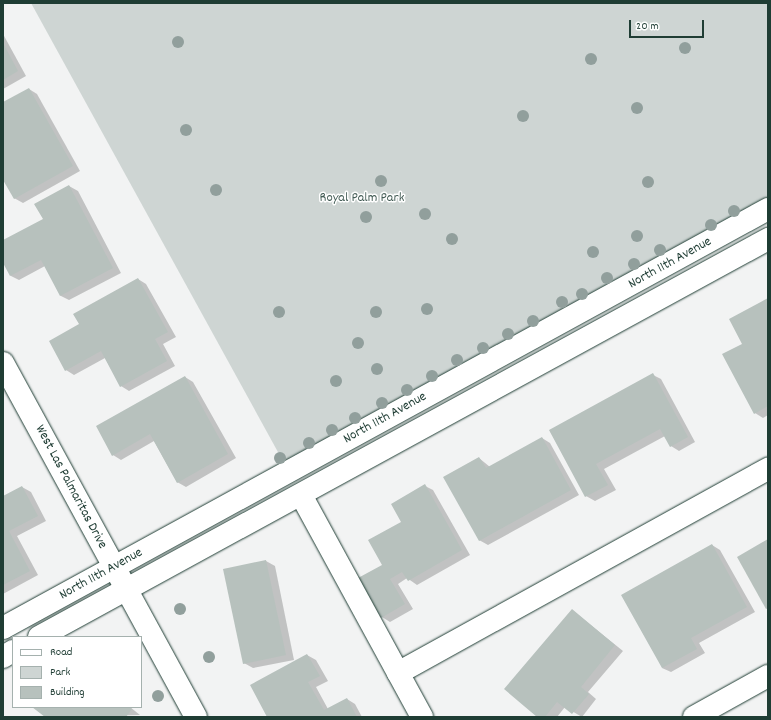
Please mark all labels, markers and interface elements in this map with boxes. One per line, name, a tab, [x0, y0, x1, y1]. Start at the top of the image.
scale bar	[631, 12, 706, 38]
text: 20 m	[636, 18, 659, 35]
park label: Royal Palm Park	[320, 190, 404, 206]
street label: North 11th Avenue	[626, 233, 714, 293]
street label: North 11th Avenue	[341, 388, 429, 448]
street label: West Las Palmaritas Drive	[31, 422, 111, 552]
street label: North 11th Avenue	[57, 544, 145, 604]
legend	[12, 636, 142, 708]
text: Road	[50, 644, 72, 661]
text: Park	[50, 664, 70, 681]
text: Building	[50, 684, 85, 701]

